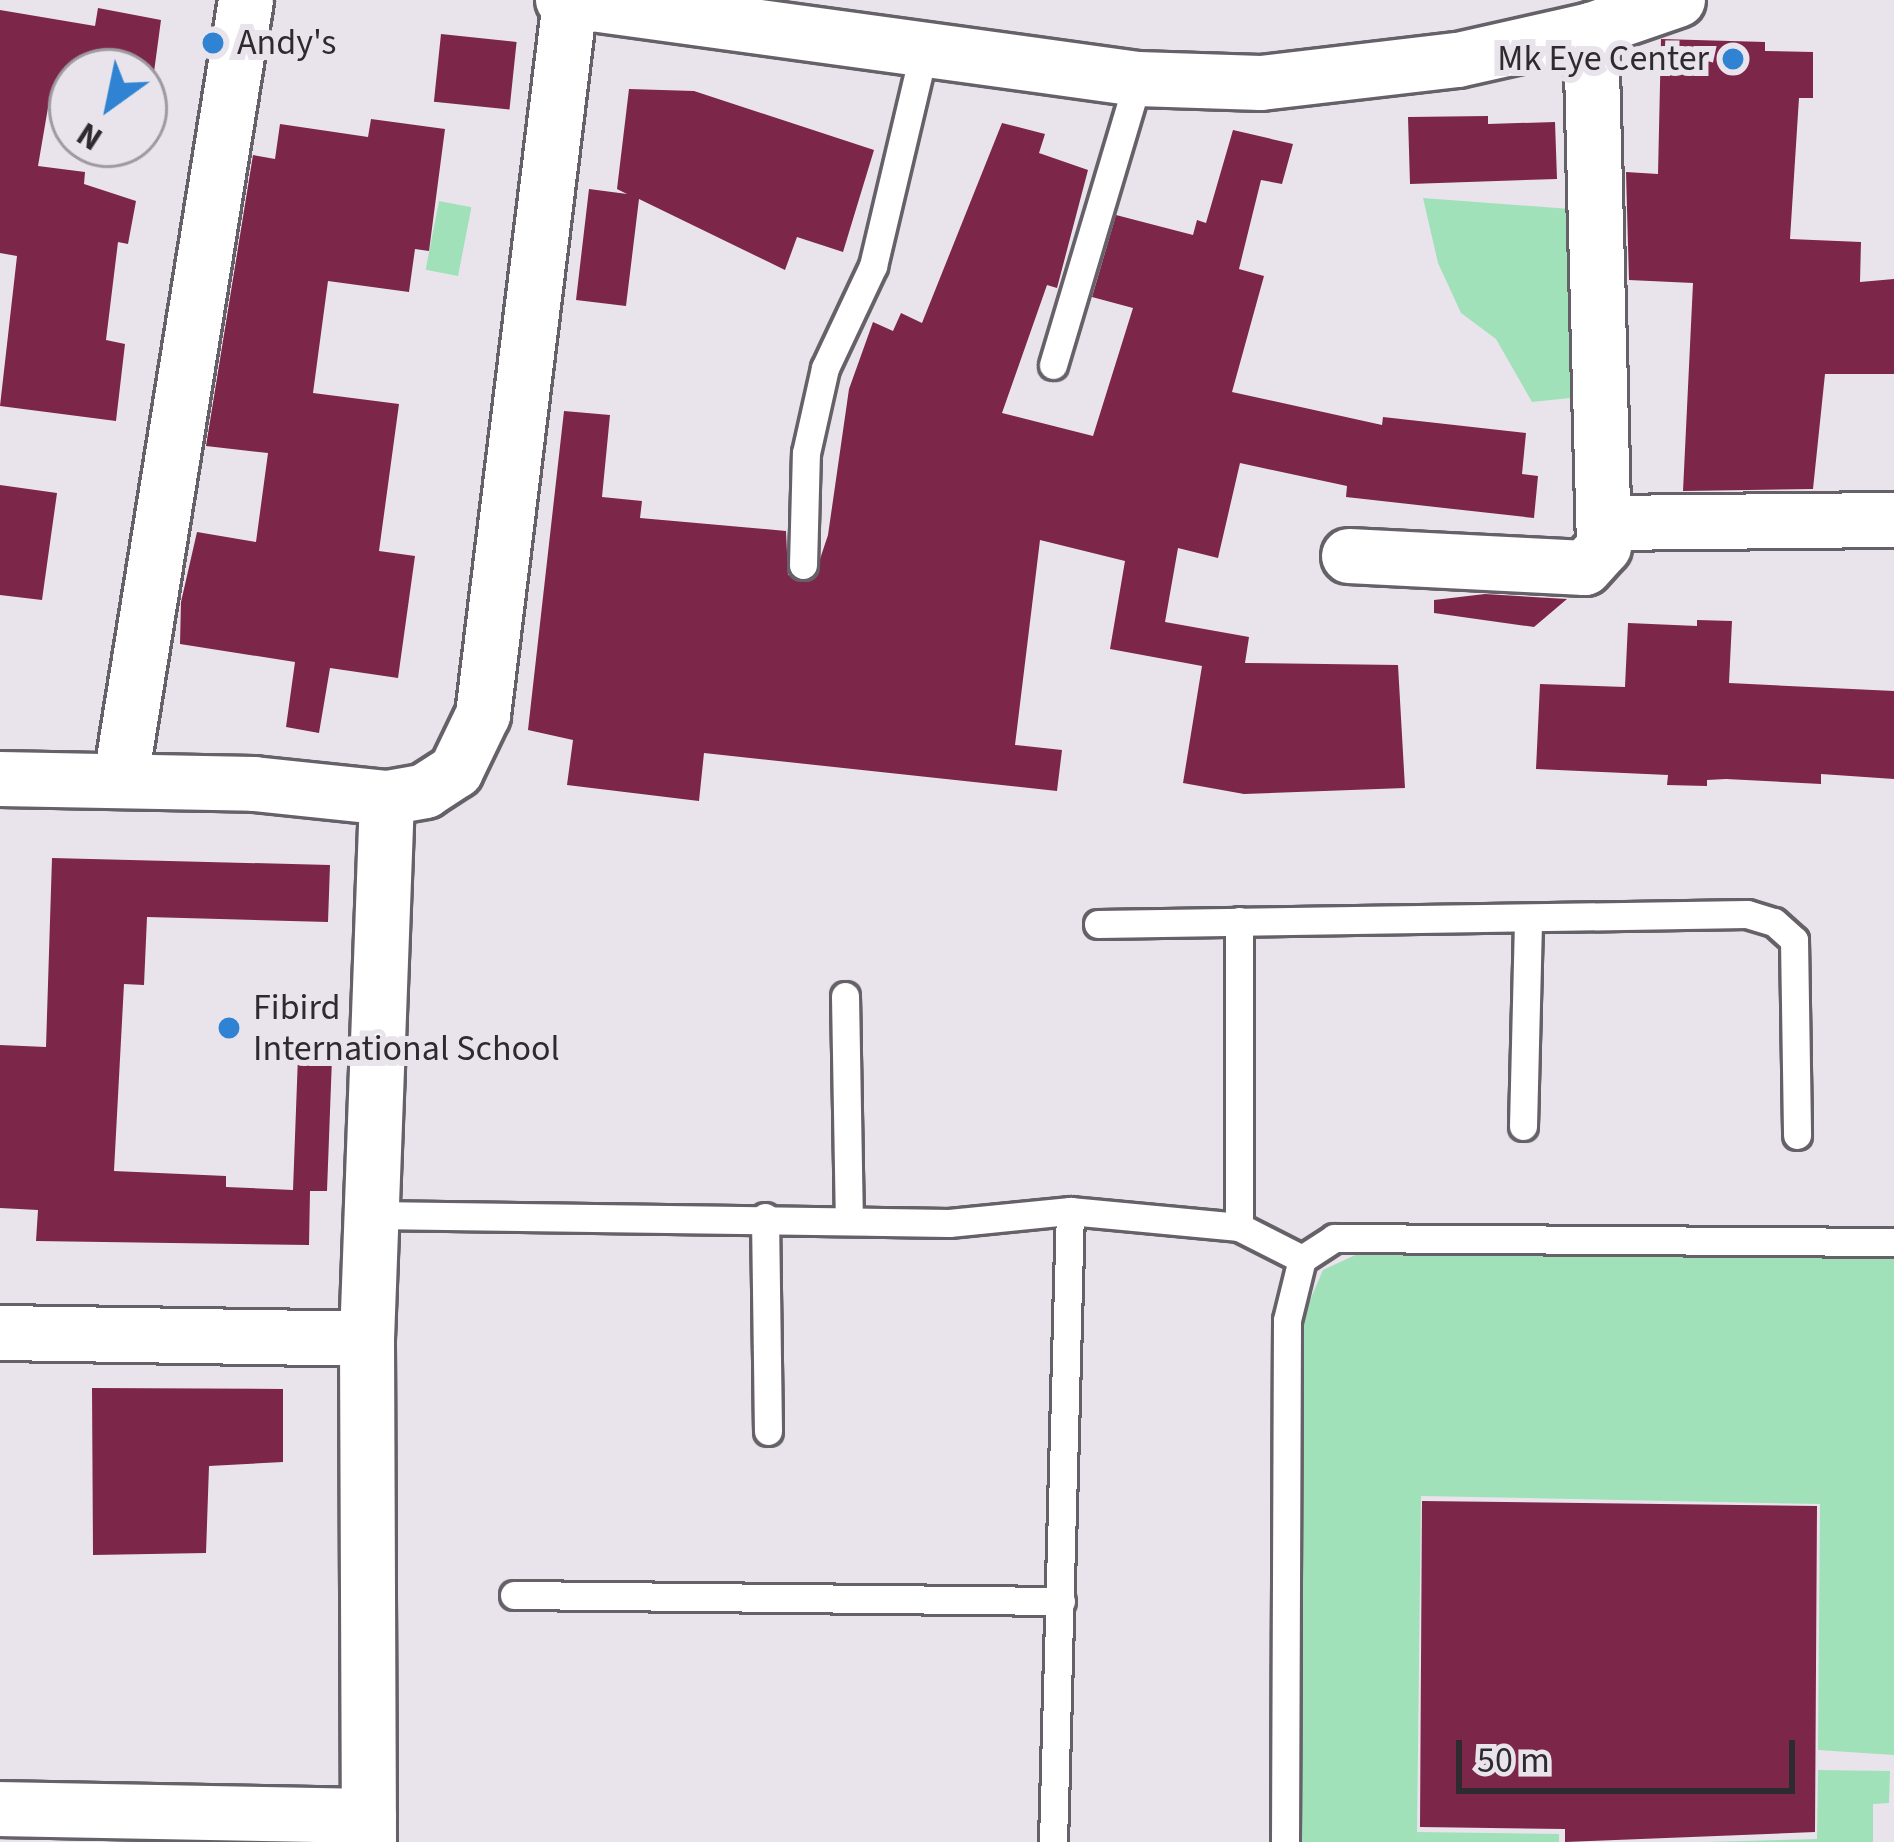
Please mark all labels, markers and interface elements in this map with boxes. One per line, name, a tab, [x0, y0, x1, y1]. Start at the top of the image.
place label: Andy's	[237, 21, 336, 65]
marker: Andy's	[200, 30, 226, 56]
place label: Mk Eye Center	[1497, 37, 1709, 81]
marker: Mk Eye Center	[1720, 46, 1746, 72]
north arrow	[48, 48, 168, 168]
text: N	[68, 110, 112, 162]
place label: Fibird International School	[253, 985, 560, 1070]
marker: Fibird International School	[216, 1015, 242, 1041]
scale bar	[1462, 1716, 1801, 1790]
text: 50 m	[1477, 1735, 1550, 1786]

